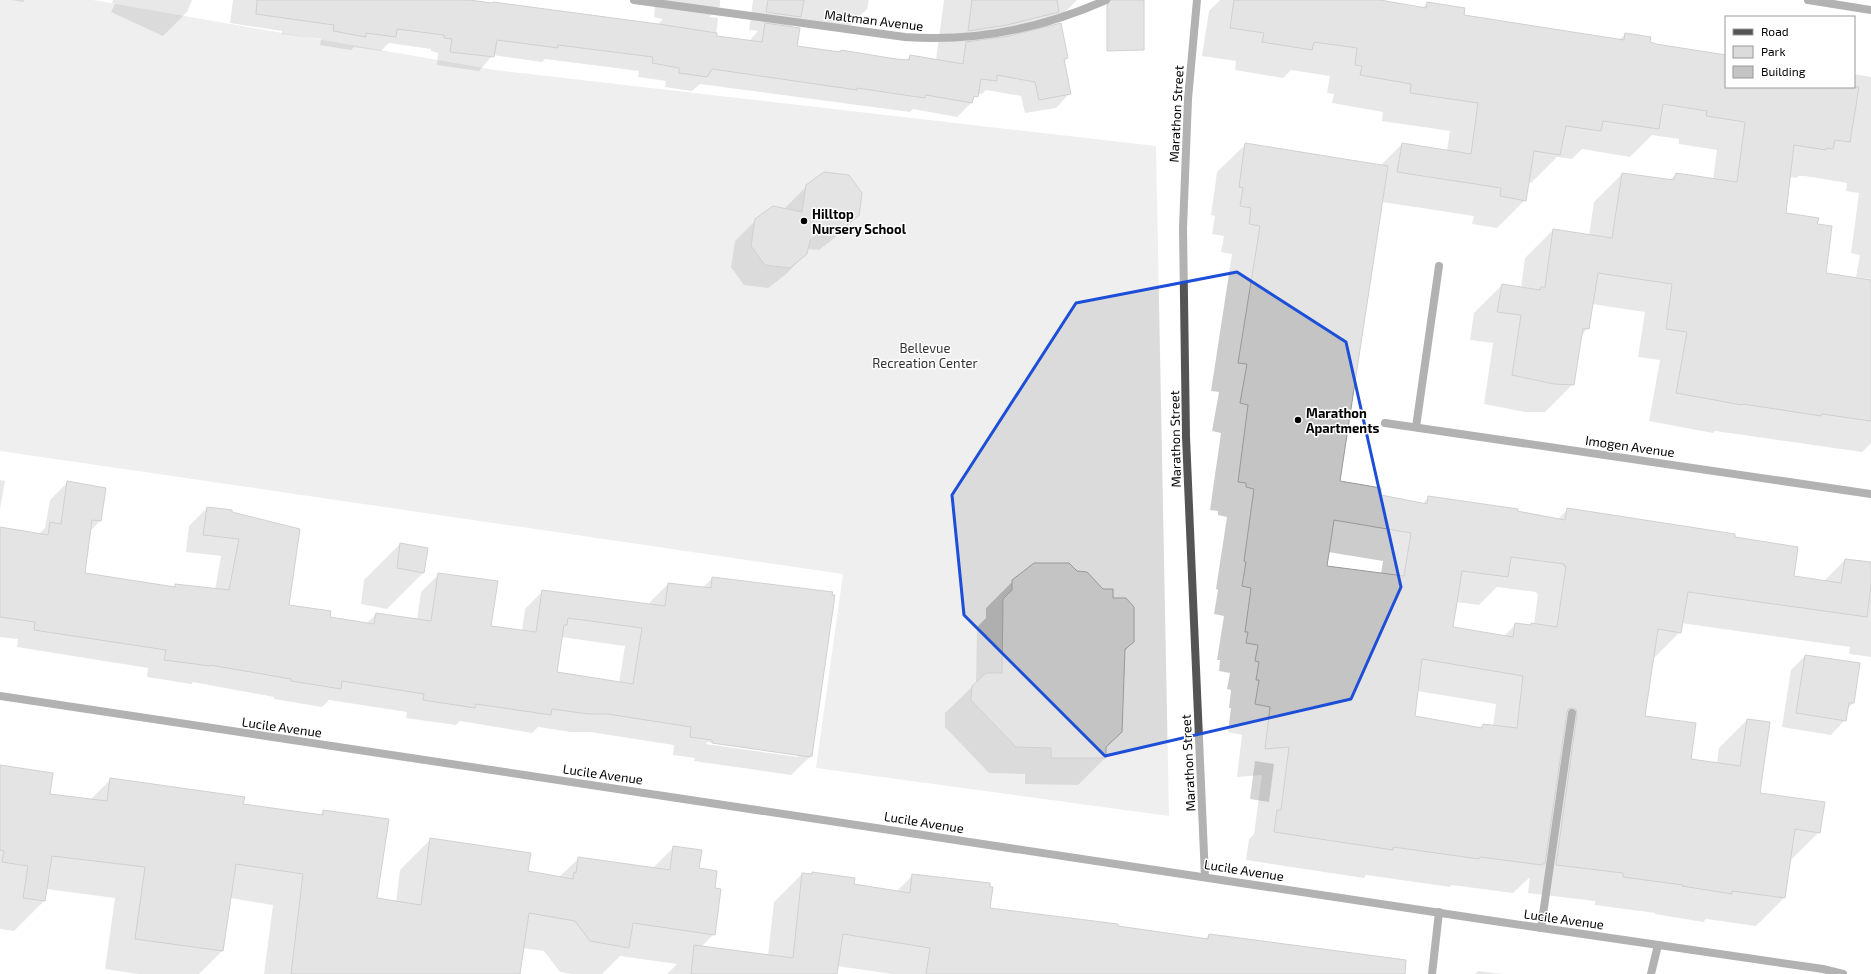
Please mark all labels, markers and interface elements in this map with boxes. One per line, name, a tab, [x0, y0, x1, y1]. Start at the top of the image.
street label: Maltman Avenue	[824, 6, 924, 34]
legend	[1725, 16, 1855, 88]
text: Road	[1761, 24, 1789, 38]
text: Park	[1761, 44, 1786, 58]
text: Building	[1761, 64, 1806, 78]
street label: Marathon Street	[1165, 65, 1187, 163]
place label: Hilltop Nursery School	[812, 206, 907, 237]
marker: Hilltop Nursery School	[799, 216, 809, 226]
park label: Bellevue Recreation Center	[872, 340, 978, 371]
street label: Marathon Street	[1166, 390, 1184, 488]
place label: Marathon Apartments	[1306, 405, 1380, 436]
marker: Marathon Apartments	[1293, 415, 1303, 425]
street label: Imogen Avenue	[1584, 432, 1676, 460]
street label: Lucile Avenue	[241, 713, 323, 741]
street label: Marathon Street	[1177, 714, 1199, 812]
street label: Lucile Avenue	[562, 760, 644, 788]
street label: Lucile Avenue	[883, 808, 965, 836]
street label: Lucile Avenue	[1203, 856, 1285, 884]
street label: Lucile Avenue	[1523, 905, 1605, 933]

